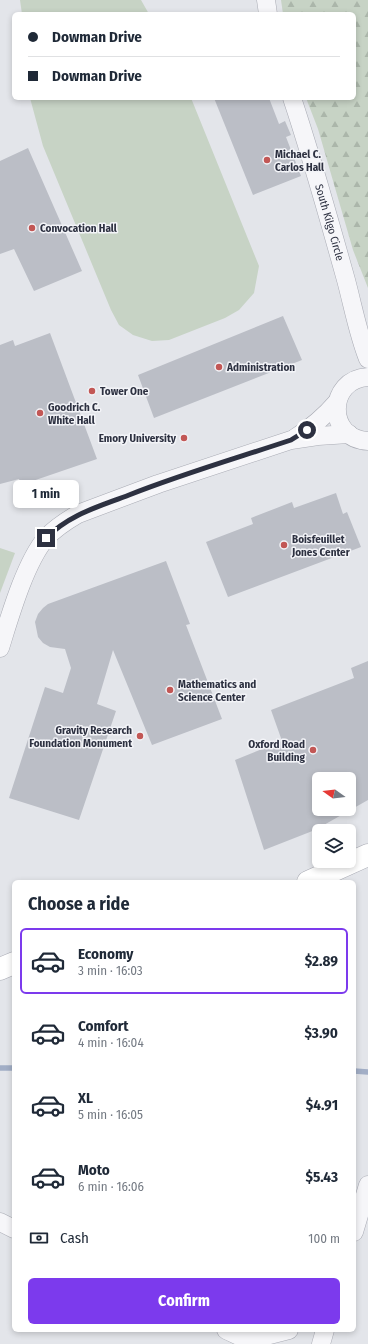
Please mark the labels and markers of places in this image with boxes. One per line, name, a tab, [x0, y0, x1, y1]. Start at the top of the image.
place label: Michael C. Carlos Hall	[275, 148, 325, 174]
marker: Michael C. Carlos Hall	[262, 155, 272, 165]
place label: Convocation Hall	[40, 222, 118, 235]
marker: Convocation Hall	[27, 223, 37, 233]
place label: Administration	[226, 361, 295, 374]
marker: Administration	[214, 362, 224, 372]
place label: Tower One	[100, 385, 149, 398]
marker: Tower One	[87, 386, 97, 396]
place label: Goodrich C. White Hall	[48, 401, 101, 427]
marker: Goodrich C. White Hall	[35, 408, 45, 418]
place label: Emory University	[99, 432, 177, 445]
marker: Emory University	[179, 433, 189, 443]
place label: Boisfeuillet Jones Center	[291, 533, 351, 559]
marker: Boisfeuillet Jones Center	[279, 540, 289, 550]
place label: Mathematics and Science Center	[178, 678, 256, 704]
marker: Mathematics and Science Center	[165, 685, 175, 695]
place label: Gravity Research Foundation Monument	[29, 724, 132, 750]
marker: Gravity Research Foundation Monument	[135, 731, 145, 741]
place label: Oxford Road Building	[248, 738, 306, 764]
marker: Oxford Road Building	[308, 745, 318, 755]

